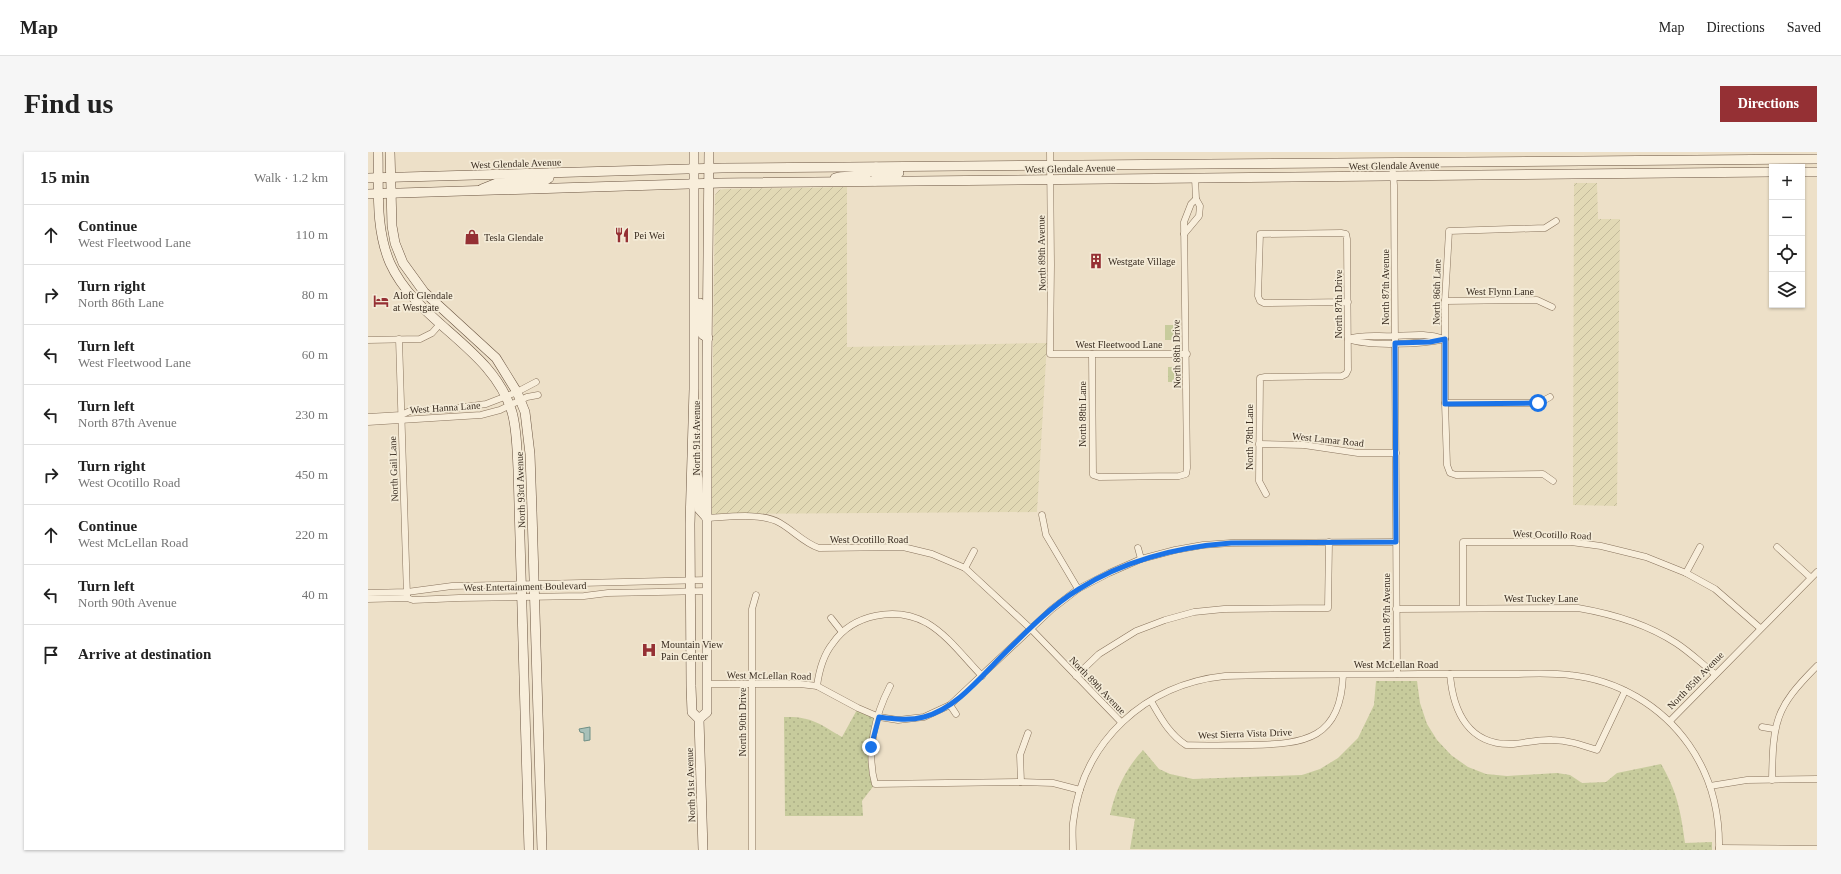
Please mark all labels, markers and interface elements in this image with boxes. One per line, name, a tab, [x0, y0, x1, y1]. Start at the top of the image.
text: Map	[20, 17, 58, 38]
text: Map	[1659, 20, 1684, 35]
text: Directions	[1706, 20, 1765, 35]
text: Saved	[1787, 20, 1821, 35]
button: Directions	[1720, 86, 1817, 122]
text: Find us	[24, 88, 114, 119]
street label: West Glendale Avenue	[471, 156, 562, 171]
street label: West Glendale Avenue	[1349, 159, 1440, 172]
street label: West Glendale Avenue	[1025, 162, 1116, 175]
map controls	[1769, 164, 1805, 308]
button: +	[1769, 164, 1805, 200]
text: 15 min	[40, 168, 90, 187]
text: Walk · 1.2 km	[254, 170, 328, 185]
button: −	[1769, 200, 1805, 236]
street label: North 89th Avenue	[1035, 214, 1048, 291]
text: Continue	[78, 218, 137, 234]
icon: ahead	[40, 224, 62, 246]
restaurant icon: Pei Wei	[613, 226, 631, 244]
text: 110 m	[296, 227, 328, 242]
shop icon: Tesla Glendale	[463, 228, 481, 246]
place label: Pei Wei	[634, 230, 665, 241]
place label: Tesla Glendale	[484, 232, 544, 243]
text: West Fleetwood Lane	[78, 235, 191, 250]
button: locate	[1769, 236, 1805, 272]
street label: North 87th Avenue	[1380, 248, 1391, 325]
building icon: Westgate Village	[1087, 252, 1105, 270]
place label: Westgate Village	[1108, 256, 1176, 267]
street label: North 86th Lane	[1430, 258, 1443, 325]
street label: North 87th Drive	[1333, 269, 1344, 338]
button: layers	[1769, 272, 1805, 308]
text: Turn right	[78, 278, 145, 294]
icon: right	[40, 284, 62, 306]
street label: West Flynn Lane	[1466, 286, 1535, 297]
text: 80 m	[302, 287, 328, 302]
place label: Aloft Glendale at Westgate	[393, 290, 453, 313]
hotel icon: Aloft Glendale at Westgate	[372, 292, 390, 310]
text: North 86th Lane	[78, 295, 164, 310]
street label: North 88th Drive	[1170, 319, 1183, 389]
text: Turn left	[78, 338, 135, 354]
street label: West Fleetwood Lane	[1076, 339, 1163, 350]
icon: left	[40, 344, 62, 366]
text: 60 m	[302, 347, 328, 362]
text: West Fleetwood Lane	[78, 355, 191, 370]
street label: North 88th Lane	[1077, 380, 1088, 447]
route start	[1529, 394, 1547, 412]
text: Turn left	[78, 398, 135, 414]
street label: West Hanna Lane	[409, 400, 481, 415]
street label: North 91st Avenue	[691, 400, 702, 475]
street label: North 78th Lane	[1244, 403, 1255, 470]
icon: left	[40, 404, 62, 426]
text: 230 m	[295, 407, 328, 422]
text: North 87th Avenue	[78, 415, 177, 430]
street label: West Lamar Road	[1292, 430, 1364, 449]
street label: North Gail Lane	[387, 435, 400, 502]
street label: North 93rd Avenue	[514, 451, 527, 528]
text: Turn right	[78, 458, 145, 474]
icon: right	[40, 464, 62, 486]
text: 450 m	[295, 467, 328, 482]
text: West Ocotillo Road	[78, 475, 180, 490]
text: Continue	[78, 518, 137, 534]
icon: ahead	[40, 524, 62, 546]
text: 220 m	[295, 527, 328, 542]
street label: West Ocotillo Road	[1512, 528, 1591, 541]
street label: West Ocotillo Road	[830, 534, 908, 545]
text: West McLellan Road	[78, 535, 188, 550]
street label: North 87th Avenue	[1381, 572, 1392, 649]
text: Turn left	[78, 578, 135, 594]
street label: West Entertainment Boulevard	[463, 580, 587, 593]
icon: left	[40, 584, 62, 606]
text: 40 m	[302, 587, 328, 602]
street label: West Tuckey Lane	[1504, 593, 1579, 604]
text: North 90th Avenue	[78, 595, 177, 610]
place label: Mountain View Pain Center	[661, 639, 724, 662]
hospital icon: Mountain View Pain Center	[640, 641, 658, 659]
icon: arrive	[40, 644, 62, 666]
text: Arrive at destination	[78, 646, 211, 662]
street label: North 85th Avenue	[1665, 649, 1726, 711]
street label: North 89th Avenue	[1067, 654, 1128, 717]
street label: West McLellan Road	[1354, 659, 1438, 670]
street label: West McLellan Road	[727, 669, 811, 682]
street label: North 90th Drive	[737, 687, 748, 756]
street label: West Sierra Vista Drive	[1198, 726, 1293, 741]
route end	[862, 738, 880, 756]
street label: North 91st Avenue	[684, 747, 697, 823]

